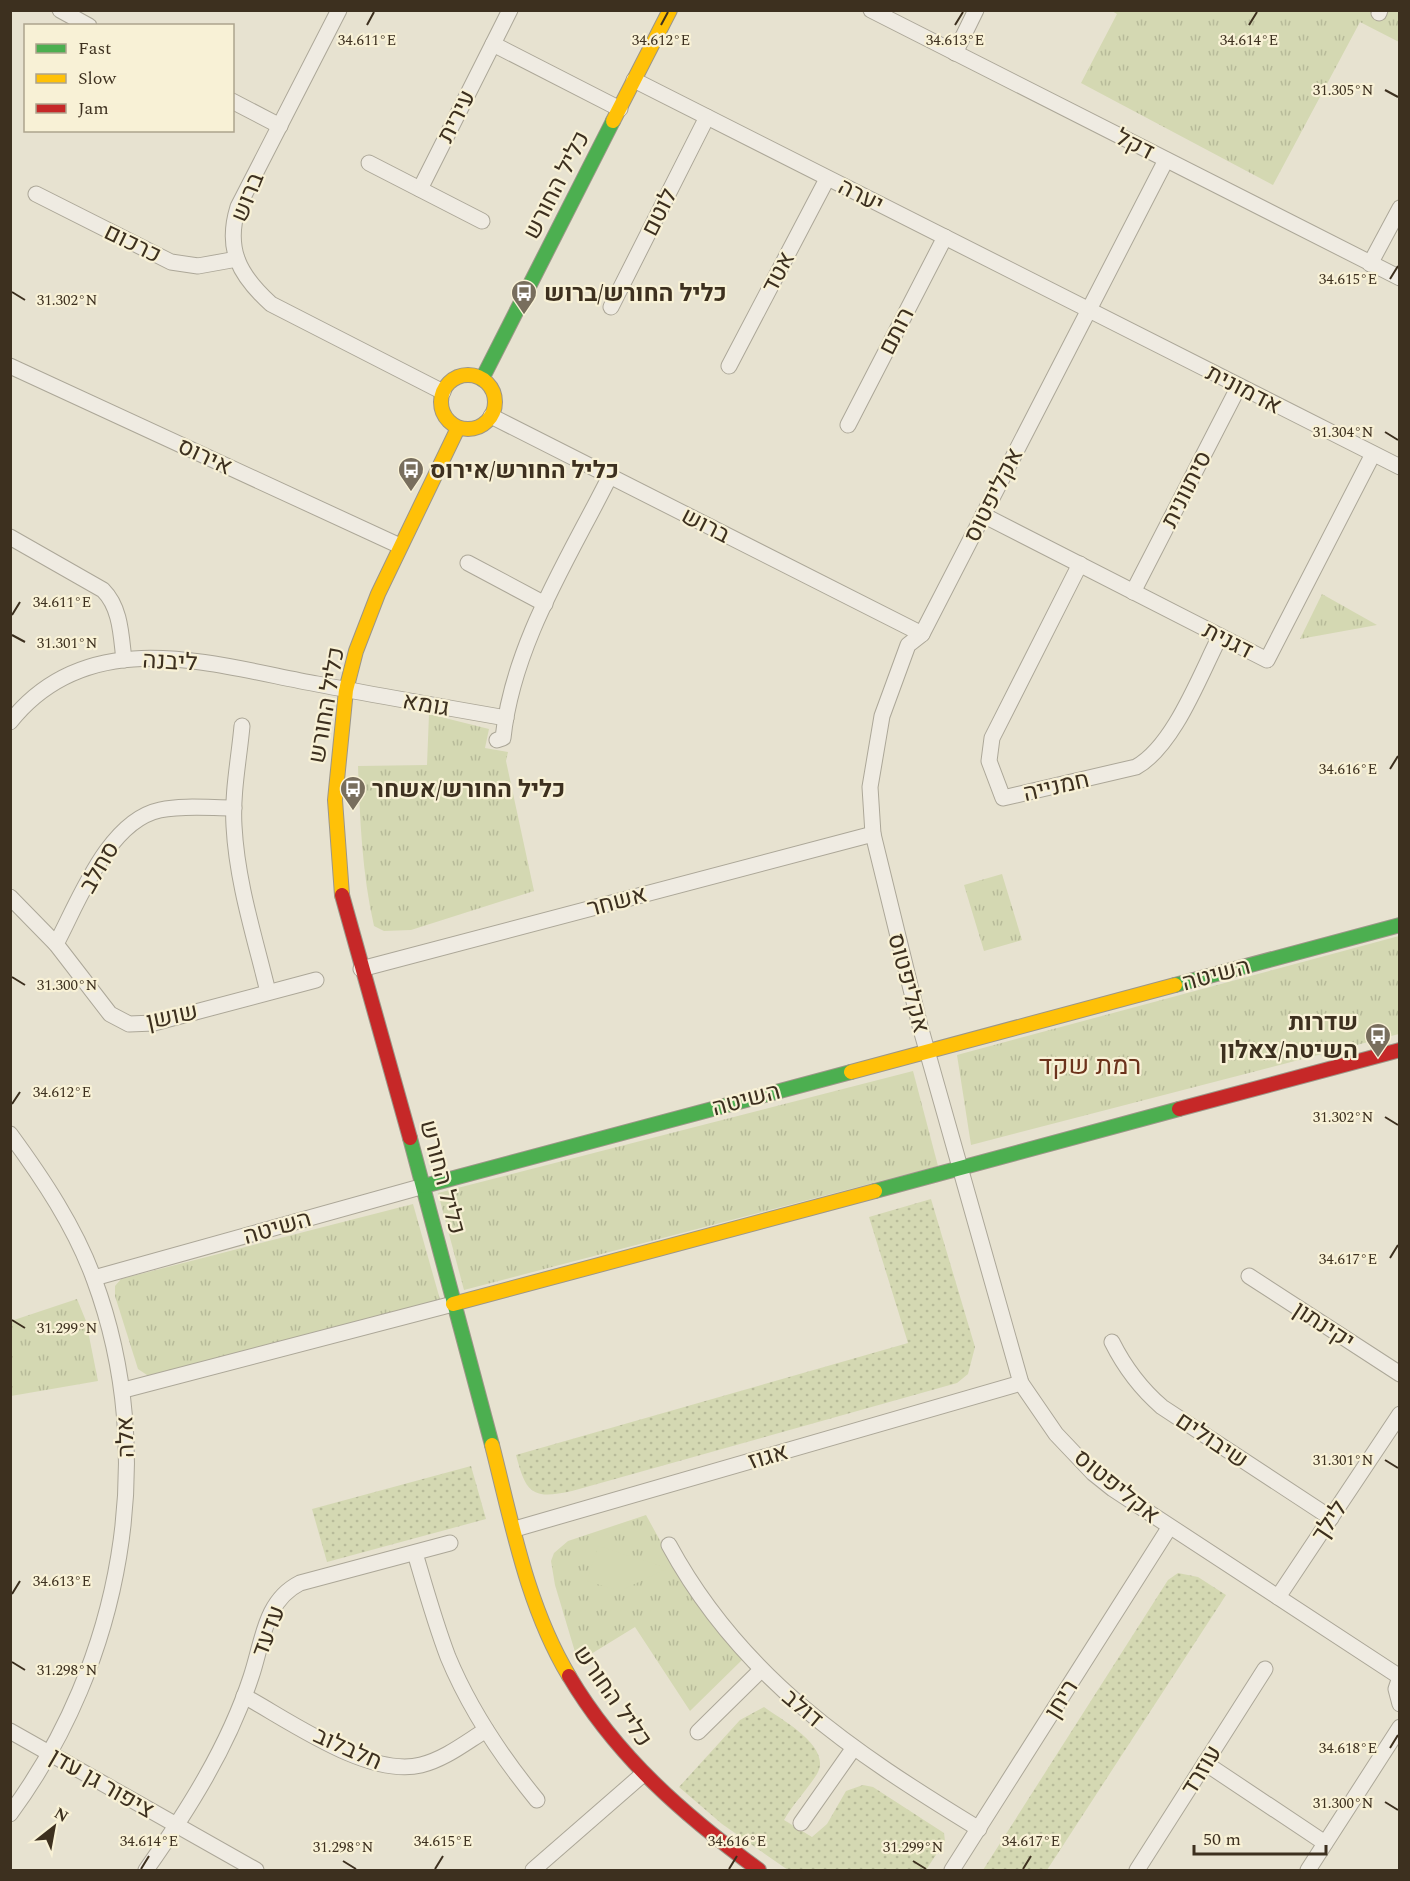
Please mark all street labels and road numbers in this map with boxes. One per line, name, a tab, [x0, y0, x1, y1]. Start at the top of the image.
street label: עירית	[428, 84, 485, 149]
street label: דקל	[1109, 120, 1160, 170]
street label: כליל החורש	[514, 125, 600, 246]
street label: ברוש	[222, 167, 274, 228]
street label: יערה	[831, 169, 890, 223]
street label: לוטם	[633, 182, 687, 243]
street label: כרכום	[98, 215, 167, 273]
street label: אטד	[753, 245, 805, 300]
street label: רותם	[870, 301, 924, 361]
street label: אדמונית	[1199, 355, 1288, 424]
street label: אירוס	[171, 429, 238, 485]
street label: אקליפטוס	[955, 442, 1033, 549]
street label: סיתוונית	[1152, 444, 1222, 534]
street label: ברוש	[675, 498, 737, 554]
street label: דגנית	[1196, 613, 1259, 669]
street label: ליבנה	[142, 643, 198, 681]
street label: כליל החורש	[299, 644, 355, 766]
street label: גומא	[400, 683, 452, 727]
street label: חמנייה	[1019, 762, 1093, 812]
street label: סחלב	[71, 835, 129, 900]
street label: אשחר	[583, 877, 651, 927]
street label: אקליפטוס	[877, 929, 939, 1037]
street label: השיטה	[1178, 949, 1254, 1001]
street label: שושן	[143, 994, 201, 1040]
street label: השיטה	[708, 1074, 784, 1126]
street label: כליל החורש	[409, 1116, 475, 1239]
street label: השיטה	[239, 1201, 316, 1255]
street label: יקינתון	[1286, 1292, 1361, 1359]
street label: שיבולים	[1168, 1403, 1255, 1478]
street label: אלה	[107, 1415, 145, 1459]
street label: אגוז	[744, 1434, 793, 1480]
street label: אקליפטוס	[1065, 1441, 1167, 1533]
street label: לילך	[1303, 1493, 1357, 1550]
street label: עדעד	[243, 1600, 295, 1662]
street label: כליל החורש	[564, 1638, 661, 1755]
street label: ריחן	[1036, 1673, 1088, 1726]
street label: דולב	[774, 1681, 831, 1737]
street label: חלבלוב	[308, 1718, 388, 1780]
street label: עוזרד	[1172, 1738, 1231, 1803]
street label: ציפור גן עדן	[42, 1739, 161, 1828]

